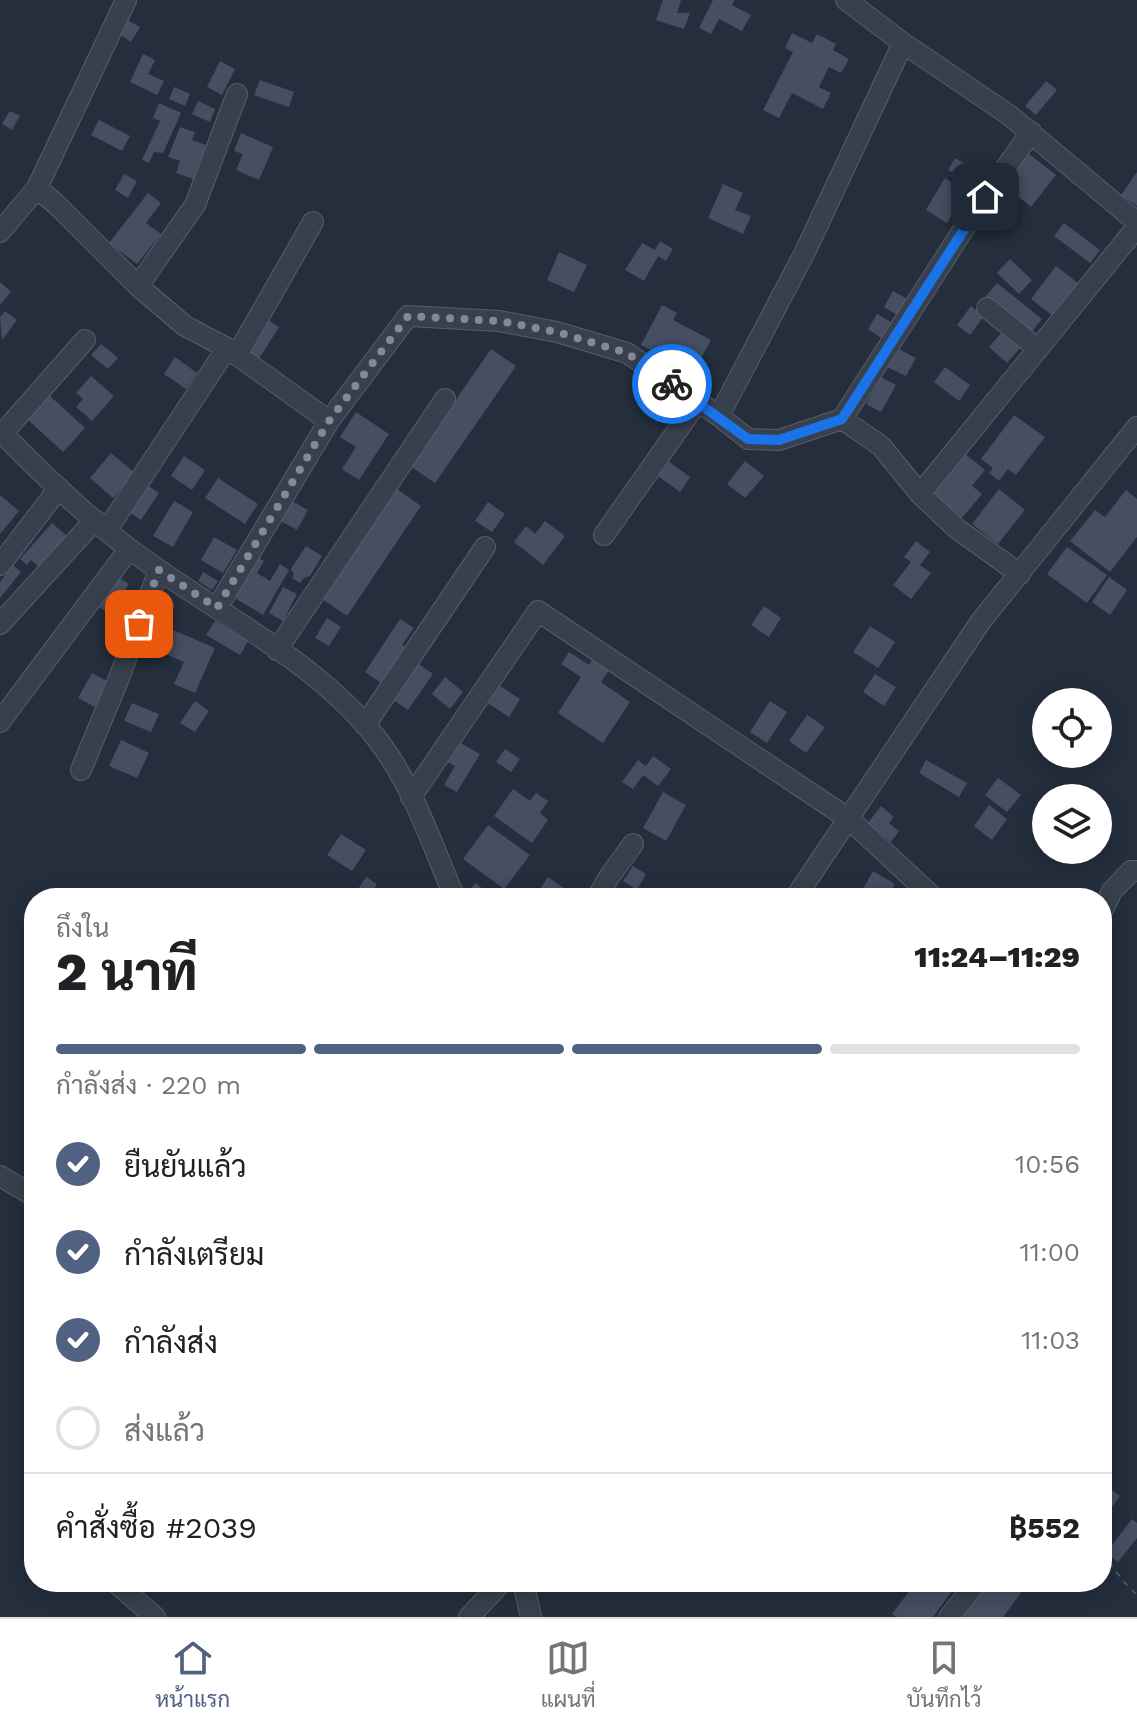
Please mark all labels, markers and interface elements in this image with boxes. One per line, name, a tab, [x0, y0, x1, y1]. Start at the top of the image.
pin	[951, 163, 1019, 231]
icon: home	[963, 175, 1007, 219]
courier	[632, 344, 712, 424]
icon: bike	[650, 362, 694, 406]
pin	[105, 590, 173, 658]
icon: bag	[117, 602, 161, 646]
map controls	[1032, 688, 1112, 864]
button: locate	[1032, 688, 1112, 768]
button: layers	[1032, 784, 1112, 864]
text: ถึงใน	[56, 913, 109, 943]
text: 11:24–11:29	[914, 939, 1080, 974]
text: 2 นาที	[56, 942, 198, 1003]
text: กำลังส่ง · 220 m	[56, 1070, 241, 1100]
icon: check	[56, 1142, 100, 1186]
text: ยืนยันแล้ว	[124, 1149, 247, 1184]
text: 10:56	[1015, 1149, 1080, 1179]
icon: check	[56, 1230, 100, 1274]
text: กำลังเตรียม	[124, 1237, 264, 1272]
text: 11:00	[1020, 1237, 1080, 1267]
icon: check	[56, 1318, 100, 1362]
text: กำลังส่ง	[124, 1325, 218, 1360]
text: 11:03	[1021, 1325, 1080, 1355]
text: ส่งแล้ว	[124, 1413, 205, 1448]
text: คำสั่งซื้อ #2039	[56, 1510, 257, 1545]
text: ฿552	[1009, 1510, 1080, 1545]
tab: หน้าแรก	[155, 1636, 230, 1712]
tab: แผนที่	[541, 1636, 596, 1712]
tab: บันทึกไว้	[906, 1636, 982, 1712]

